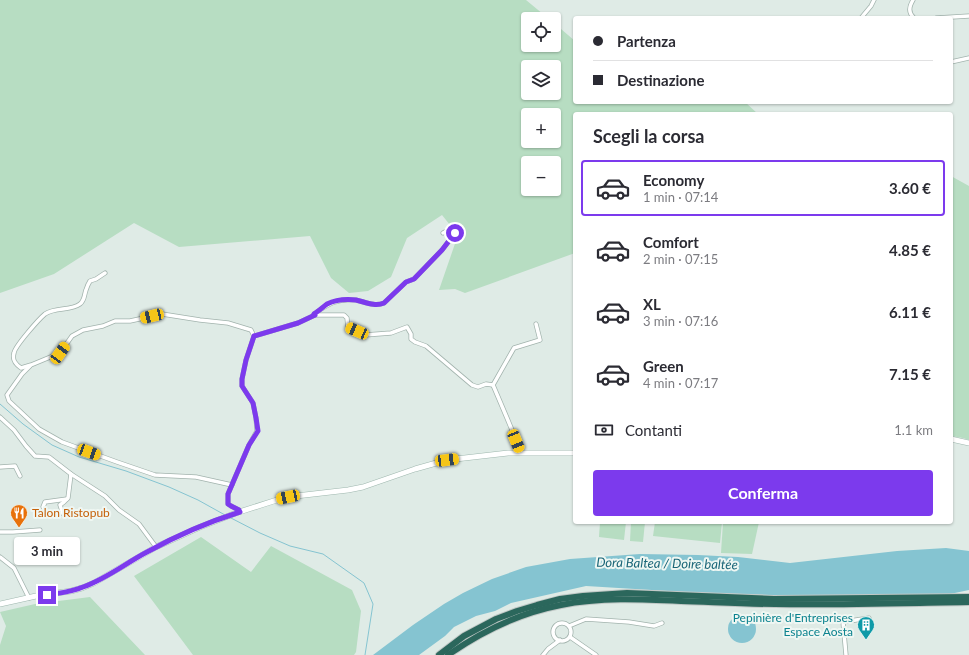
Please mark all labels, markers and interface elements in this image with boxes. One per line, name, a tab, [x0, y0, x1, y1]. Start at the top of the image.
map controls	[521, 12, 561, 196]
button: locate	[521, 12, 561, 52]
text: Partenza	[617, 32, 676, 50]
button: layers	[521, 60, 561, 100]
text: Destinazione	[617, 71, 704, 89]
button: +	[521, 108, 561, 148]
text: Scegli la corsa	[593, 125, 704, 147]
button: −	[521, 156, 561, 196]
icon: car	[595, 170, 631, 206]
text: Economy	[643, 171, 704, 189]
text: 3.60 €	[889, 179, 931, 197]
text: 1 min · 07:14	[643, 189, 718, 205]
route start	[446, 224, 464, 242]
icon: car	[595, 232, 631, 268]
text: Comfort	[643, 233, 699, 251]
text: 4.85 €	[889, 241, 931, 259]
text: 2 min · 07:15	[643, 251, 718, 267]
icon: car	[595, 294, 631, 330]
text: XL	[643, 295, 661, 313]
text: 6.11 €	[889, 303, 931, 321]
car	[139, 307, 165, 325]
text: 3 min · 07:16	[643, 313, 718, 329]
car	[344, 321, 370, 341]
car	[48, 340, 72, 366]
icon: car	[595, 356, 631, 392]
text: Green	[643, 357, 684, 375]
text: 7.15 €	[889, 365, 931, 383]
text: 4 min · 07:17	[643, 375, 718, 391]
icon: cash	[593, 419, 615, 441]
text: Contanti	[625, 421, 682, 439]
text: 1.1 km	[894, 422, 933, 438]
car	[506, 428, 526, 454]
car	[76, 442, 102, 462]
car	[434, 453, 460, 467]
button: Conferma	[593, 470, 933, 516]
car	[275, 489, 301, 505]
restaurant icon: Talon Ristopub	[9, 503, 29, 528]
place label: Talon Ristopub	[32, 505, 110, 520]
callout: 3 min	[14, 537, 80, 565]
text: 3 min	[31, 543, 63, 559]
water label: Dora Baltea / Doire baltée	[596, 554, 738, 572]
route end	[38, 586, 56, 604]
place label: Pepinière d'Entreprises Espace Aosta	[733, 610, 853, 639]
building icon: Pepinière d'Entreprises Espace Aosta	[856, 615, 876, 640]

